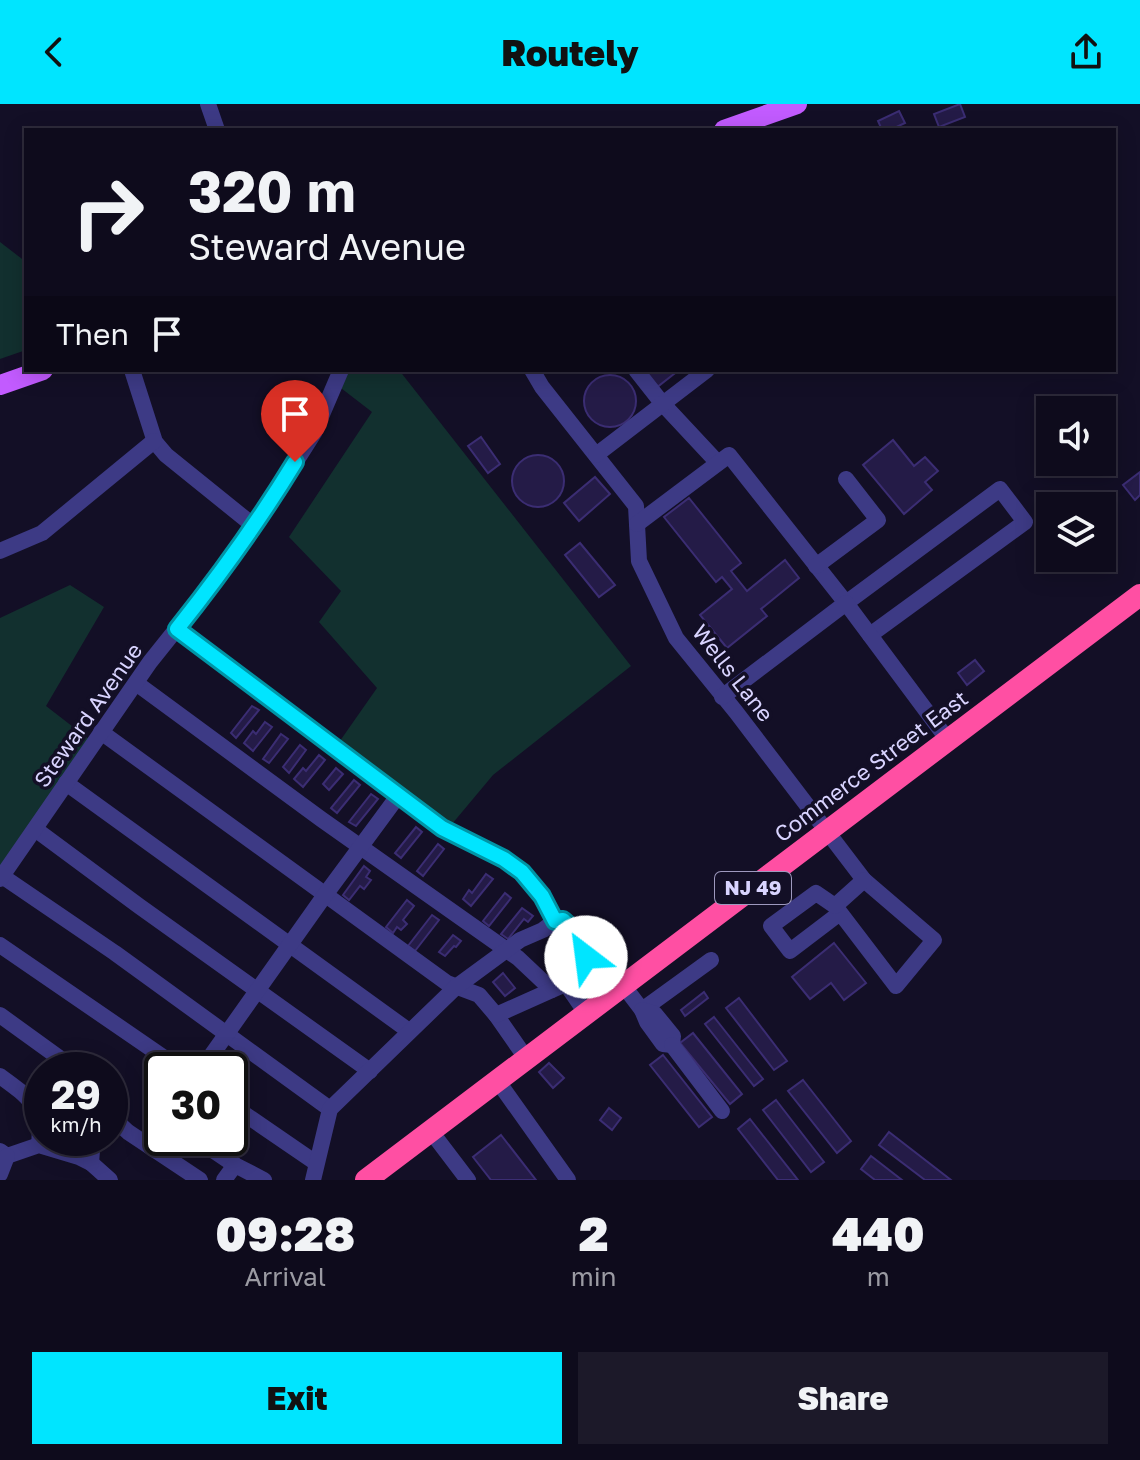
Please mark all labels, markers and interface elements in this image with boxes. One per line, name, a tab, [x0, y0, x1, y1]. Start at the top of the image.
icon: back	[32, 30, 76, 74]
icon: share	[1064, 30, 1108, 74]
text: Routely	[501, 31, 639, 74]
text: 320 m	[188, 157, 356, 224]
icon: right	[56, 160, 160, 264]
text: Steward Avenue	[188, 225, 466, 268]
icon: arrive	[145, 312, 189, 356]
text: Then	[56, 316, 129, 352]
pin	[261, 380, 329, 462]
icon: arrive	[273, 392, 317, 436]
map controls	[1036, 396, 1116, 572]
button: sound	[1036, 396, 1116, 476]
button: layers	[1036, 492, 1116, 572]
street label: Wells Lane	[687, 619, 780, 727]
street label: Steward Avenue	[28, 637, 147, 792]
street label: Commerce Street East	[769, 684, 973, 847]
road number: NJ 49	[715, 872, 791, 904]
position arrow	[544, 915, 628, 999]
speed limit sign: 30	[144, 1052, 248, 1156]
text: 29	[51, 1070, 101, 1118]
text: km/h	[51, 1112, 101, 1136]
text: 09:28	[215, 1204, 355, 1262]
text: 2	[579, 1204, 609, 1262]
text: 440	[832, 1204, 925, 1262]
text: Arrival	[245, 1261, 326, 1292]
text: min	[571, 1261, 617, 1292]
text: m	[867, 1261, 890, 1292]
button: Exit	[32, 1352, 562, 1444]
button: Share	[578, 1352, 1108, 1444]

